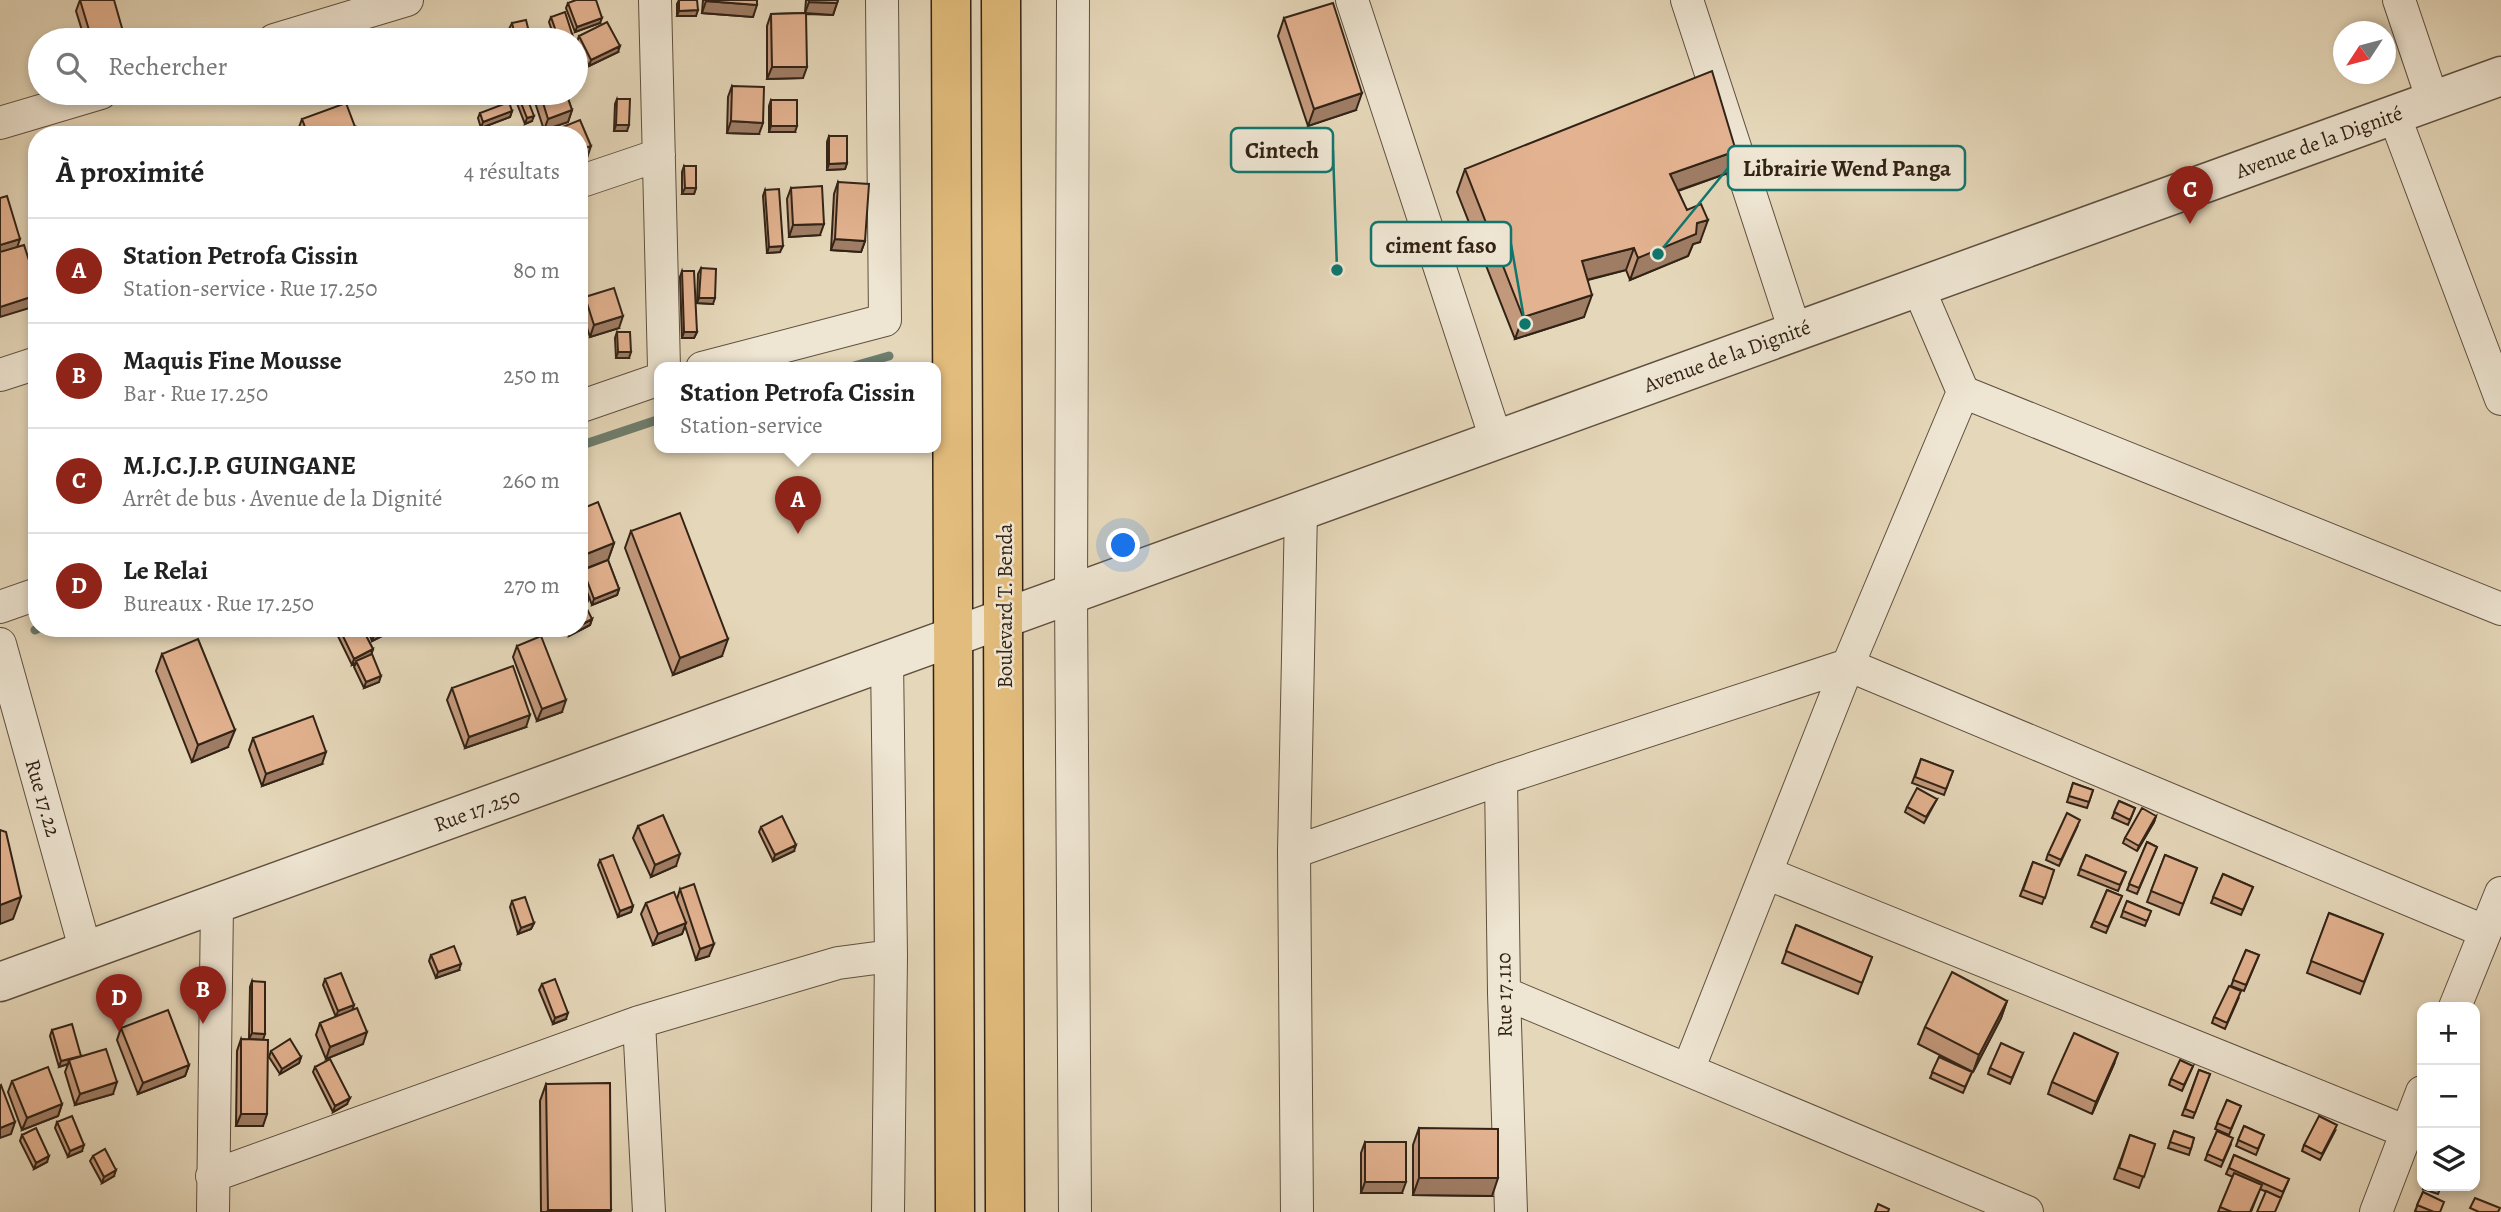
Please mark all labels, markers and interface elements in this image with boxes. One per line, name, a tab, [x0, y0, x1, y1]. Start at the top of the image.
north arrow	[2333, 21, 2396, 84]
search box	[28, 28, 588, 105]
icon: search	[52, 48, 90, 86]
text: Rechercher	[108, 49, 228, 84]
street label: Avenue de la Dignité	[2231, 99, 2406, 186]
callout: Cintech	[1231, 128, 1333, 172]
text: Cintech	[1245, 135, 1319, 166]
callout: Librairie Wend Panga	[1728, 146, 1965, 190]
text: À proximité	[56, 152, 204, 192]
text: Librairie Wend Panga	[1743, 153, 1951, 184]
text: 4 résultats	[464, 156, 560, 187]
pin: C	[2167, 166, 2213, 224]
callout: ciment faso	[1371, 222, 1511, 266]
text: ciment faso	[1385, 230, 1497, 261]
text: Station Petrofa Cissin	[123, 238, 358, 273]
text: A	[72, 255, 86, 286]
text: 80 m	[513, 255, 560, 286]
text: Station-service · Rue 17.250	[123, 273, 377, 304]
street label: Avenue de la Dignité	[1639, 313, 1814, 400]
text: Maquis Fine Mousse	[123, 343, 342, 378]
text: B	[72, 360, 86, 391]
text: 250 m	[503, 360, 560, 391]
popup	[654, 362, 941, 453]
text: Station Petrofa Cissin	[680, 375, 915, 410]
text: Bar · Rue 17.250	[123, 378, 268, 409]
text: Station-service	[680, 410, 823, 441]
text: M.J.C.J.P. GUINGANE	[123, 448, 356, 483]
text: C	[72, 465, 86, 496]
text: 260 m	[502, 465, 560, 496]
pin: A	[775, 476, 821, 534]
text: Arrêt de bus · Avenue de la Dignité	[123, 483, 442, 514]
street label: Boulevard T. Benda	[991, 523, 1019, 688]
your location	[1106, 528, 1140, 562]
text: Le Relai	[123, 553, 208, 588]
text: D	[71, 570, 87, 601]
text: 270 m	[503, 570, 560, 601]
text: Bureaux · Rue 17.250	[123, 588, 314, 619]
street label: Rue 17.22	[19, 756, 67, 840]
street label: Rue 17.250	[430, 781, 524, 839]
street label: Rue 17.110	[1489, 952, 1519, 1038]
pin: B	[180, 966, 226, 1024]
pin: D	[96, 974, 142, 1032]
map controls	[2417, 1002, 2480, 1191]
button: +	[2417, 1002, 2480, 1065]
button: −	[2417, 1065, 2480, 1128]
button: layers	[2417, 1128, 2480, 1191]

